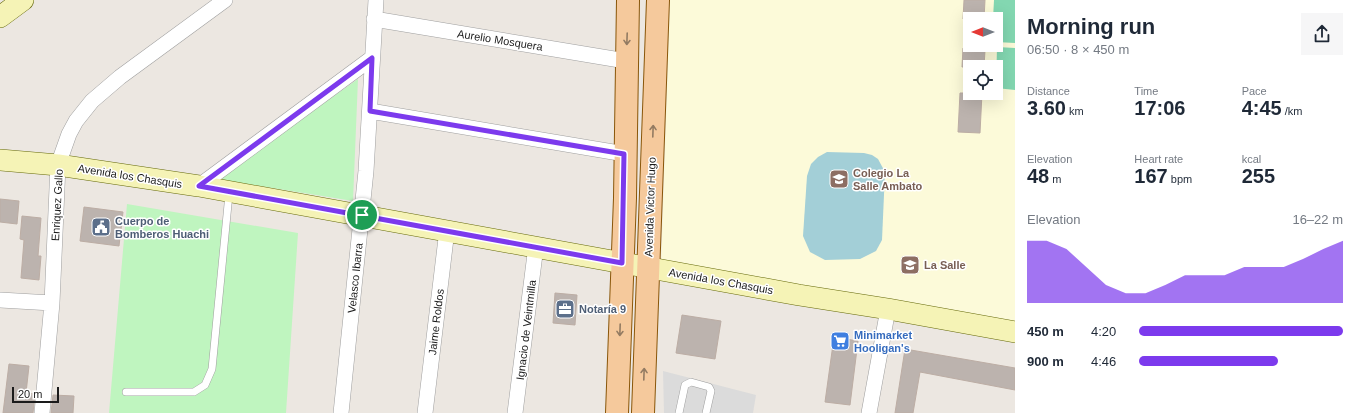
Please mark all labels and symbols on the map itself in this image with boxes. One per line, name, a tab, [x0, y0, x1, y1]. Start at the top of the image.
north arrow	[963, 12, 1003, 52]
street label: Aurelio Mosquera	[456, 27, 544, 53]
one-way arrow	[623, 32, 630, 45]
one-way arrow	[649, 125, 657, 138]
street label: Avenida Victor Hugo	[642, 157, 658, 257]
street label: Avenida los Chasquis	[77, 162, 184, 190]
place label: Colegio La Salle Ambato	[853, 167, 923, 192]
school or university icon: Colegio La Salle Ambato	[828, 168, 850, 190]
street label: Enriquez Gallo	[49, 169, 65, 241]
pin	[345, 198, 379, 232]
place label: Cuerpo de Bomberos Huachi	[115, 215, 209, 240]
public building icon: Cuerpo de Bomberos Huachi	[90, 216, 112, 238]
street label: Velasco Ibarra	[345, 242, 365, 314]
school or university icon: La Salle	[899, 254, 921, 276]
place label: La Salle	[924, 259, 966, 271]
street label: Avenida los Chasquis	[668, 266, 775, 296]
street label: Ignacio de Veintmilla	[514, 278, 538, 381]
street label: Jaime Roldos	[426, 288, 446, 356]
office icon: Notaría 9	[554, 298, 576, 320]
place label: Notaría 9	[579, 303, 626, 315]
one-way arrow	[616, 323, 624, 336]
place label: Minimarket Hooligan's	[854, 329, 912, 354]
supermarket icon: Minimarket Hooligan's	[829, 330, 851, 352]
one-way arrow	[640, 368, 648, 381]
scale bar	[12, 385, 59, 404]

